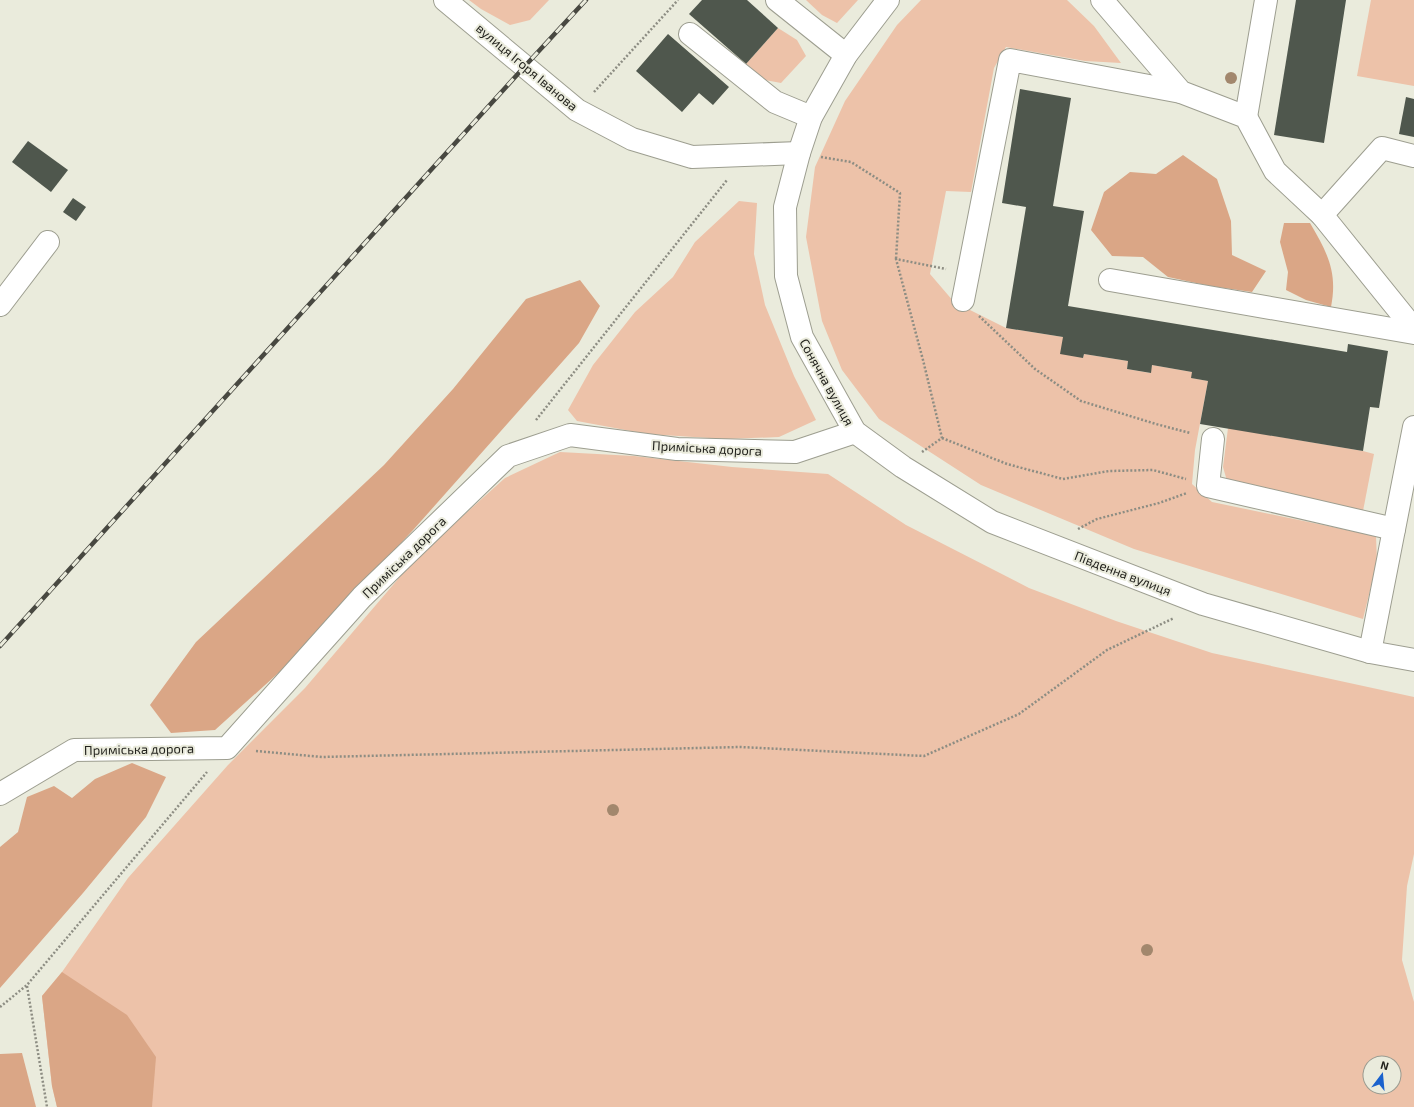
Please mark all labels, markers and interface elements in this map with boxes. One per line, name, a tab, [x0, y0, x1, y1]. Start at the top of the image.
street label: вулиця Ігоря Іванова	[473, 20, 581, 114]
street label: Сонячна вулиця	[796, 336, 858, 428]
street label: Приміська дорога	[652, 437, 762, 459]
street label: Приміська дорога	[359, 513, 449, 601]
street label: Південна вулиця	[1072, 547, 1174, 599]
street label: Приміська дорога	[84, 740, 194, 758]
north arrow	[1362, 1055, 1402, 1095]
text: N	[1379, 1058, 1391, 1072]

